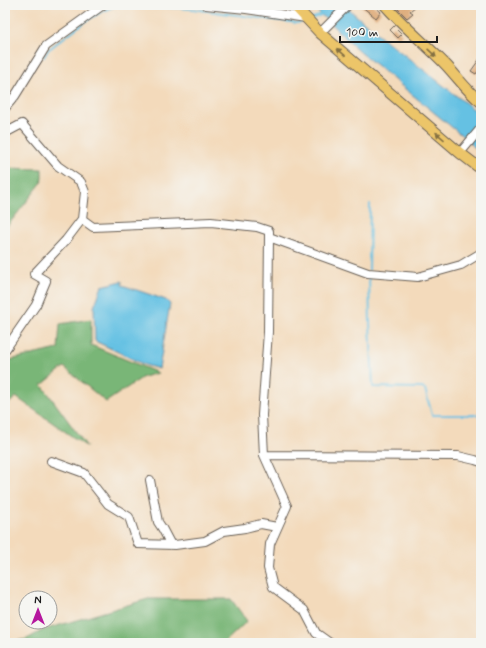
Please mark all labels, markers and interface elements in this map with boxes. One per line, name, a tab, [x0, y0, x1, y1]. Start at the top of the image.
scale bar	[340, 18, 437, 44]
text: 100 m	[346, 25, 378, 41]
one-way arrow	[336, 47, 346, 56]
one-way arrow	[427, 48, 437, 57]
one-way arrow	[434, 132, 445, 141]
north arrow	[18, 590, 58, 630]
text: N	[34, 594, 42, 608]

